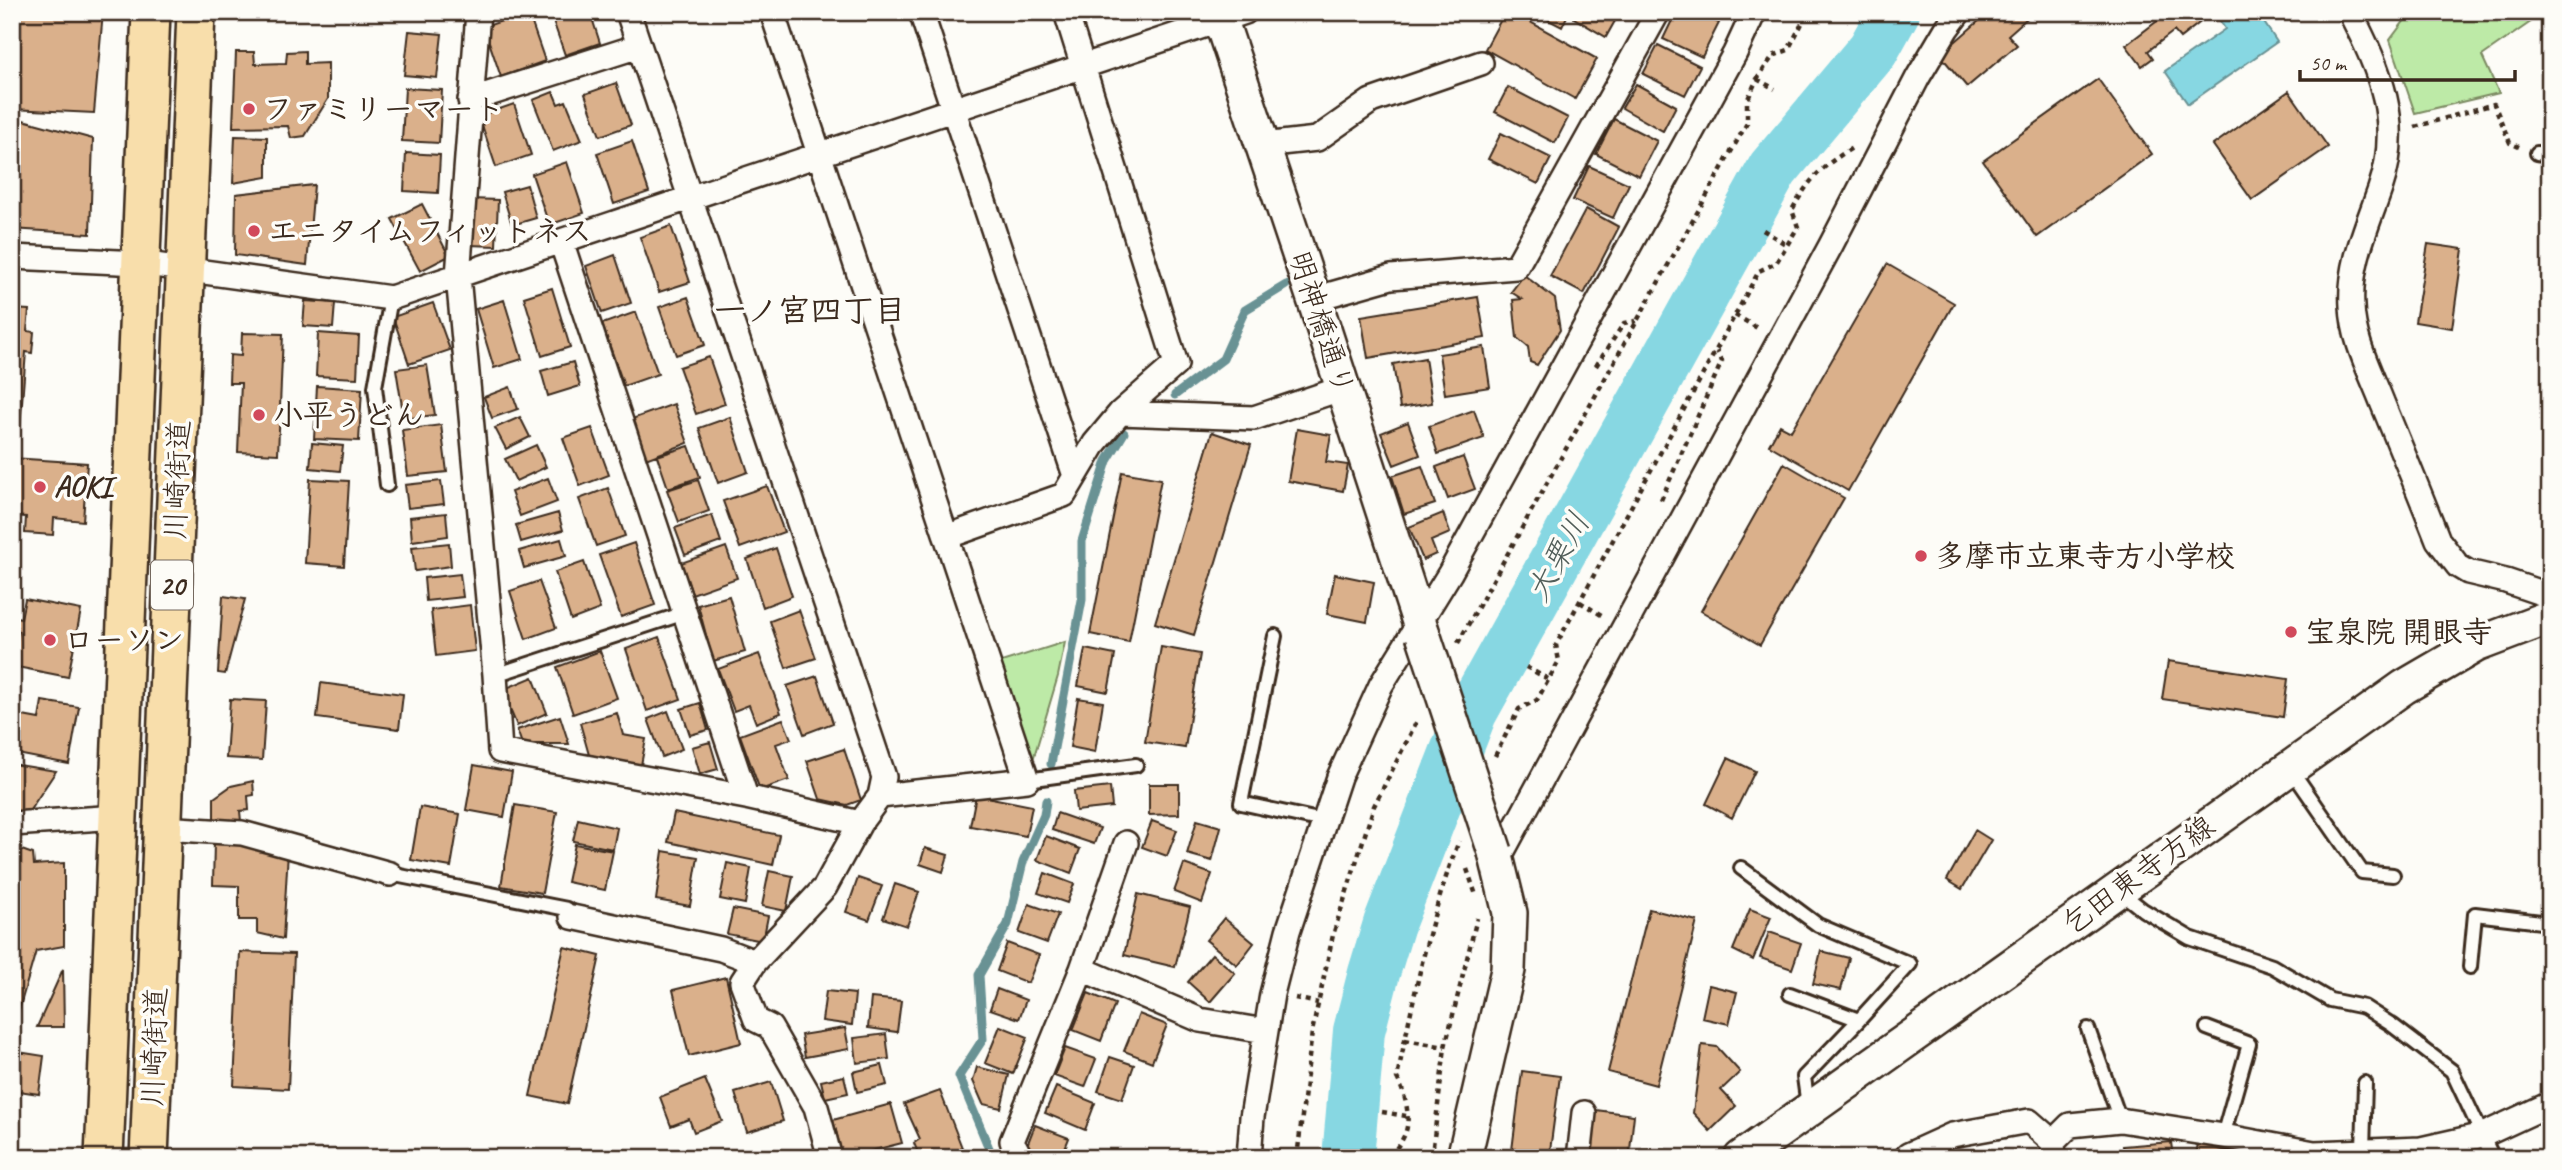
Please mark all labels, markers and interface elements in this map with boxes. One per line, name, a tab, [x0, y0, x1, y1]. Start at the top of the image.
scale bar	[2300, 38, 2515, 82]
text: 50 m	[2310, 50, 2348, 76]
place label: ファミリーマート	[263, 90, 504, 128]
marker: ファミリーマート	[241, 101, 257, 117]
place label: エニタイムフィットネス	[268, 212, 592, 250]
marker: エニタイムフィットネス	[246, 223, 262, 239]
street label: 明神橋通り	[1281, 246, 1363, 400]
district label: 一ノ宮四丁目	[714, 290, 906, 331]
place label: 小平うどん	[273, 396, 424, 434]
marker: 小平うどん	[251, 407, 267, 423]
street label: 川崎街道	[156, 419, 198, 541]
place label: AOKI	[54, 468, 117, 506]
marker: AOKI	[32, 479, 48, 495]
water label: 大栗川	[1517, 505, 1599, 609]
place label: 多摩市立東寺方小学校	[1935, 537, 2235, 575]
marker: 多摩市立東寺方小学校	[1913, 548, 1929, 564]
road number: 20	[151, 560, 193, 610]
place label: 宝泉院 開眼寺	[2305, 613, 2492, 651]
place label: ローソン	[64, 621, 184, 659]
marker: 宝泉院 開眼寺	[2283, 624, 2299, 640]
marker: ローソン	[42, 632, 58, 648]
street label: 乞田東寺方線	[2054, 807, 2222, 943]
street label: 川崎街道	[133, 986, 175, 1108]

